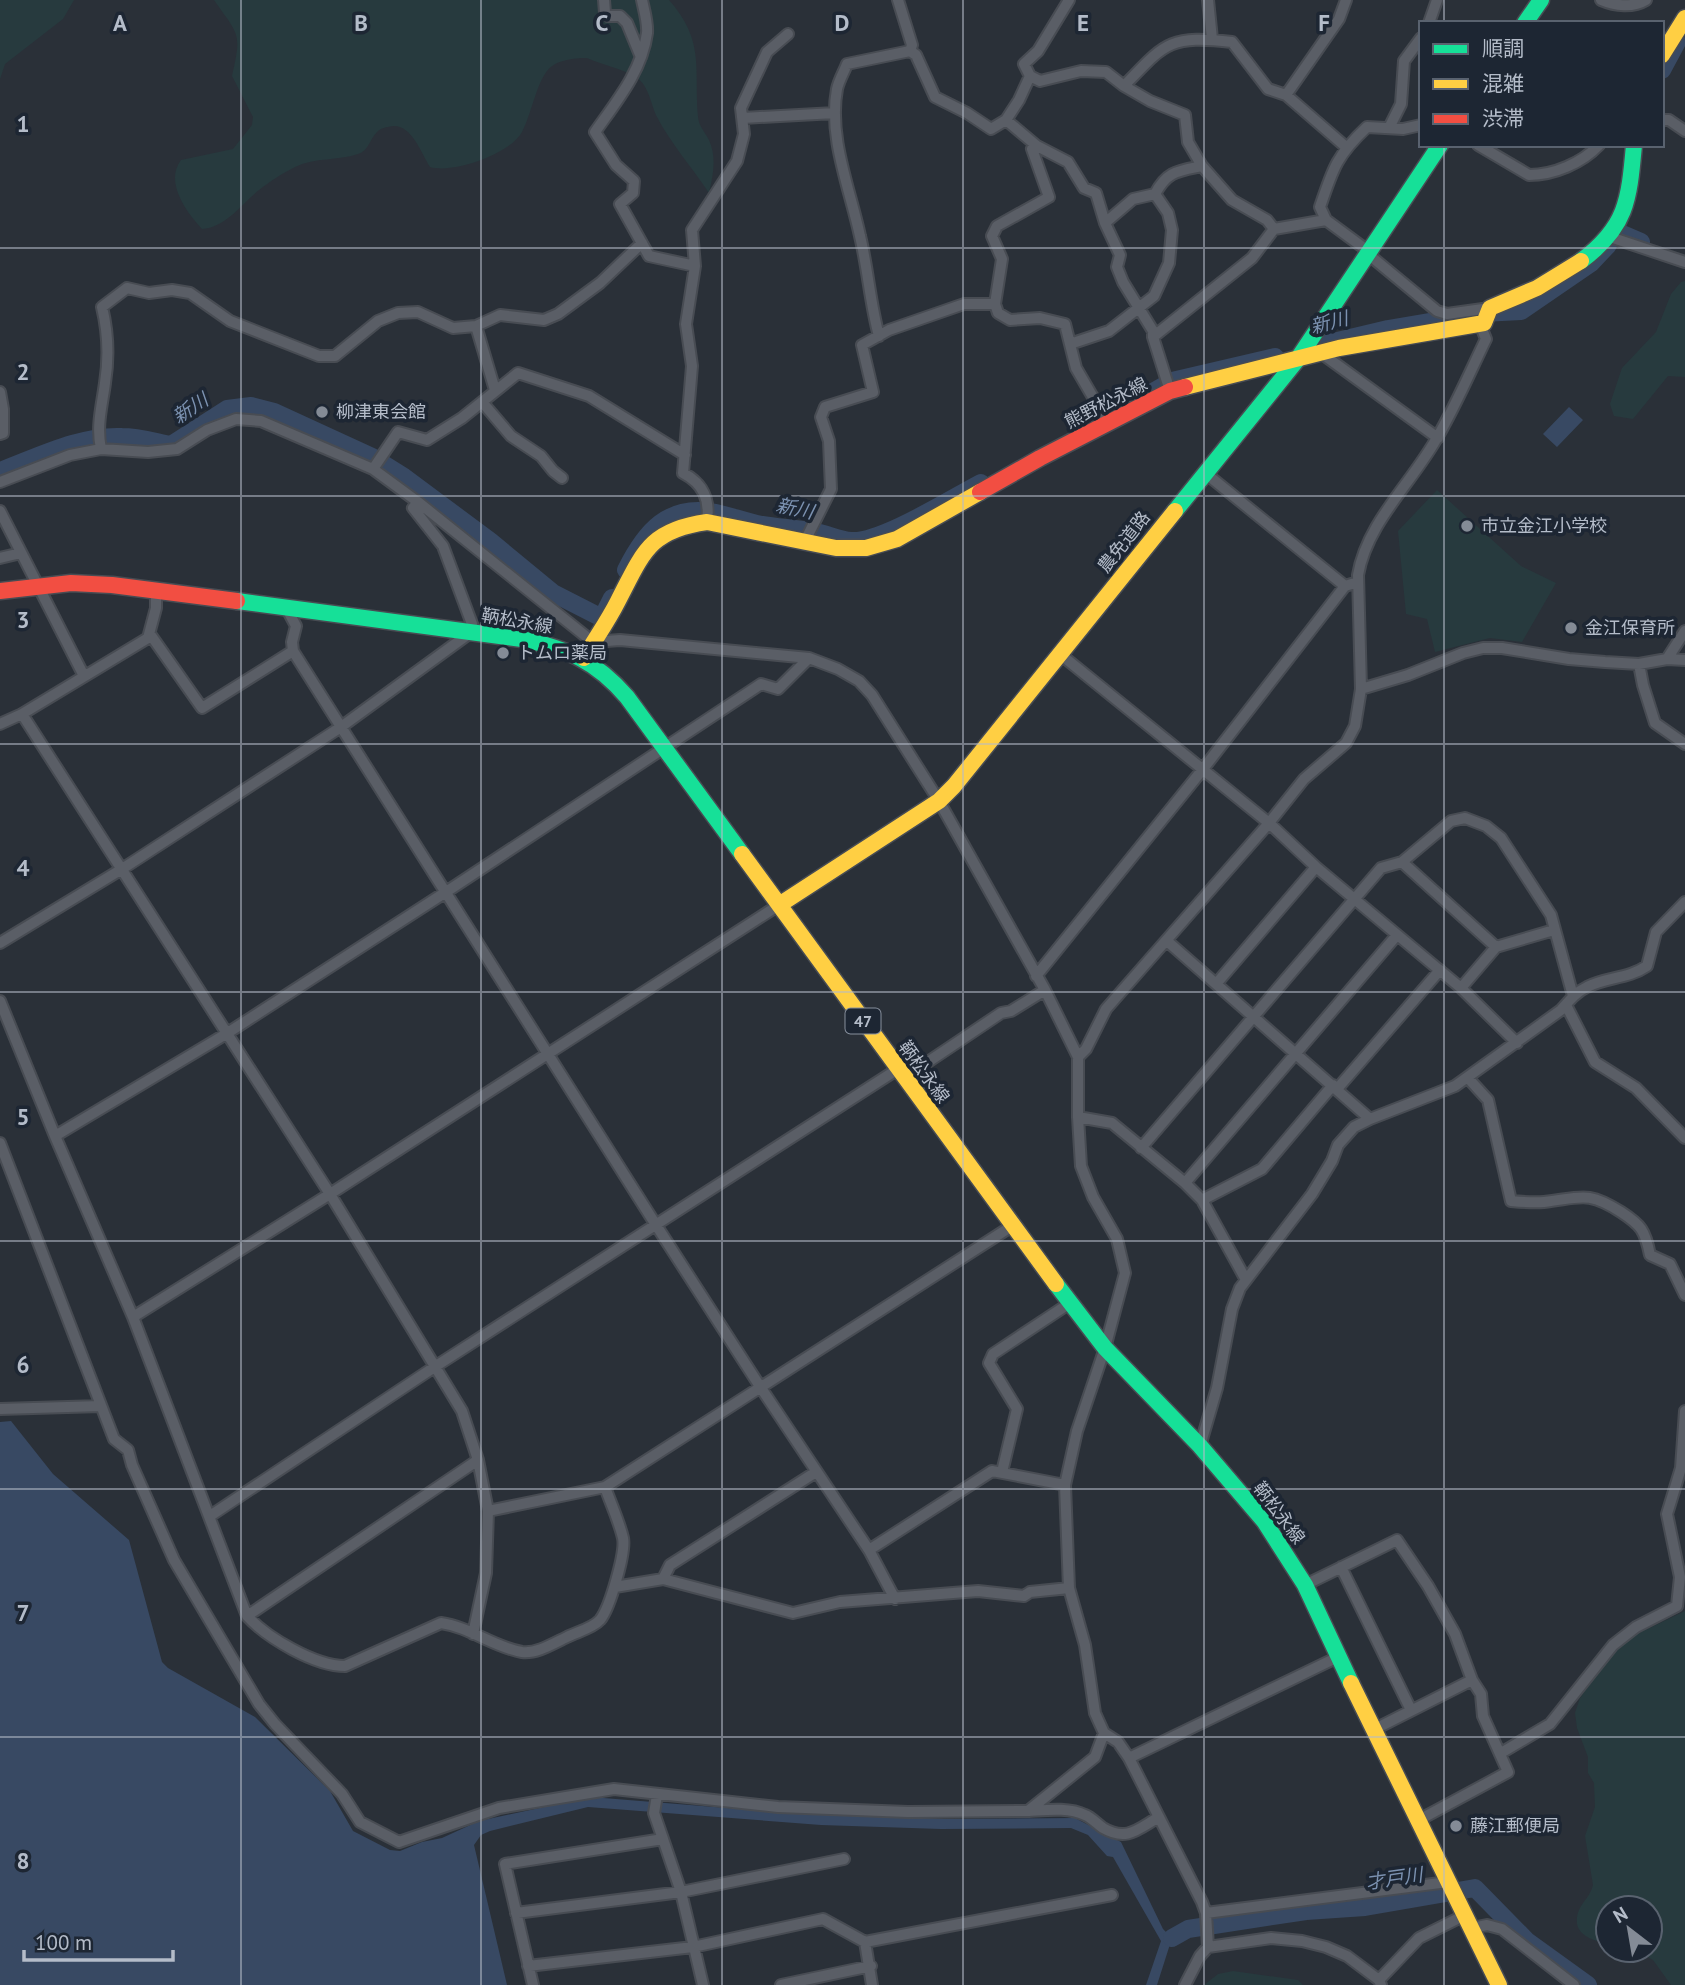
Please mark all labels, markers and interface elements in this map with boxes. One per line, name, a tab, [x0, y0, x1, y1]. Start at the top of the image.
text: A	[113, 8, 127, 37]
text: B	[354, 8, 368, 37]
text: C	[596, 8, 609, 37]
text: D	[835, 8, 849, 37]
text: E	[1077, 8, 1089, 37]
text: F	[1318, 8, 1330, 37]
legend	[1419, 21, 1664, 147]
text: 順調	[1482, 35, 1524, 62]
text: 混雑	[1482, 70, 1524, 97]
text: 渋滞	[1482, 105, 1524, 132]
text: 1	[16, 109, 30, 138]
water label: 新川	[1308, 305, 1352, 338]
text: 2	[16, 357, 30, 386]
street label: 熊野松永線	[1060, 372, 1151, 433]
water label: 新川	[168, 387, 214, 428]
place label: 柳津東会館	[336, 400, 426, 423]
marker: 柳津東会館	[314, 404, 330, 420]
water label: 新川	[774, 492, 818, 524]
street label: 農免道路	[1092, 506, 1155, 577]
place label: 市立金江小学校	[1481, 514, 1607, 537]
marker: 市立金江小学校	[1459, 518, 1475, 534]
street label: 鞆松永線	[480, 603, 555, 638]
text: 3	[16, 605, 30, 634]
place label: 金江保育所	[1585, 616, 1675, 639]
marker: 金江保育所	[1563, 620, 1579, 636]
place label: トムロ薬局	[517, 641, 607, 664]
marker: トムロ薬局	[495, 645, 511, 661]
text: 4	[16, 853, 30, 882]
road number: 47	[846, 1009, 880, 1034]
street label: 鞆松永線	[894, 1036, 955, 1108]
text: 5	[16, 1102, 30, 1131]
text: 6	[16, 1350, 30, 1379]
street label: 鞆松永線	[1249, 1477, 1310, 1548]
text: 7	[16, 1598, 30, 1627]
place label: 藤江郵便局	[1470, 1814, 1560, 1837]
marker: 藤江郵便局	[1448, 1818, 1464, 1834]
text: 8	[16, 1846, 30, 1875]
water label: 才戸川	[1364, 1862, 1426, 1894]
north arrow	[1594, 1894, 1664, 1964]
text: N	[1609, 1901, 1632, 1928]
scale bar	[24, 1918, 173, 1962]
text: 100 m	[35, 1929, 92, 1956]

